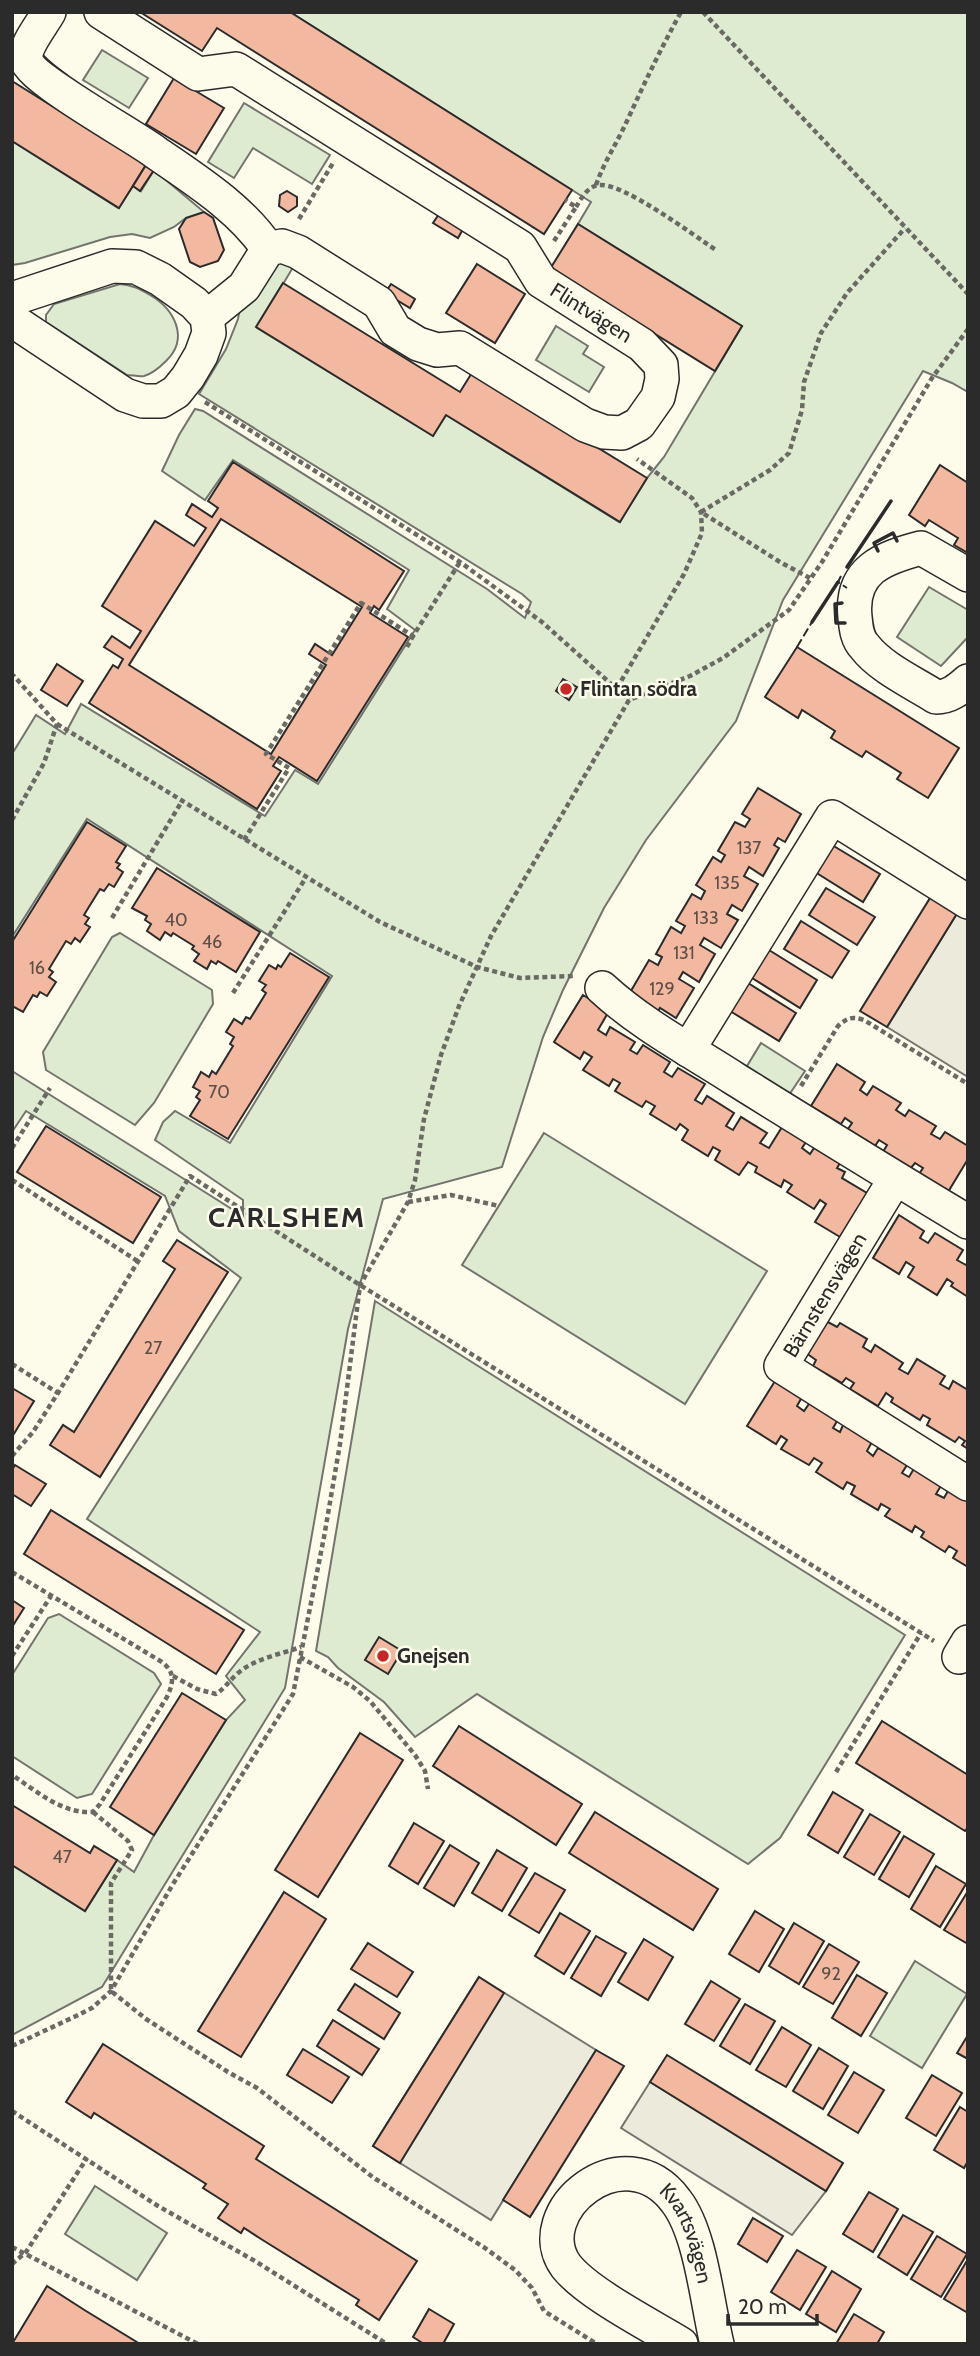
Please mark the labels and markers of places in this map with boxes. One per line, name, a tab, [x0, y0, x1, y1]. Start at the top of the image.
place label: Flintan södra	[580, 676, 698, 701]
marker: Flintan södra	[558, 681, 574, 697]
place label: Gnejsen	[397, 1643, 470, 1668]
marker: Gnejsen	[375, 1648, 391, 1664]

